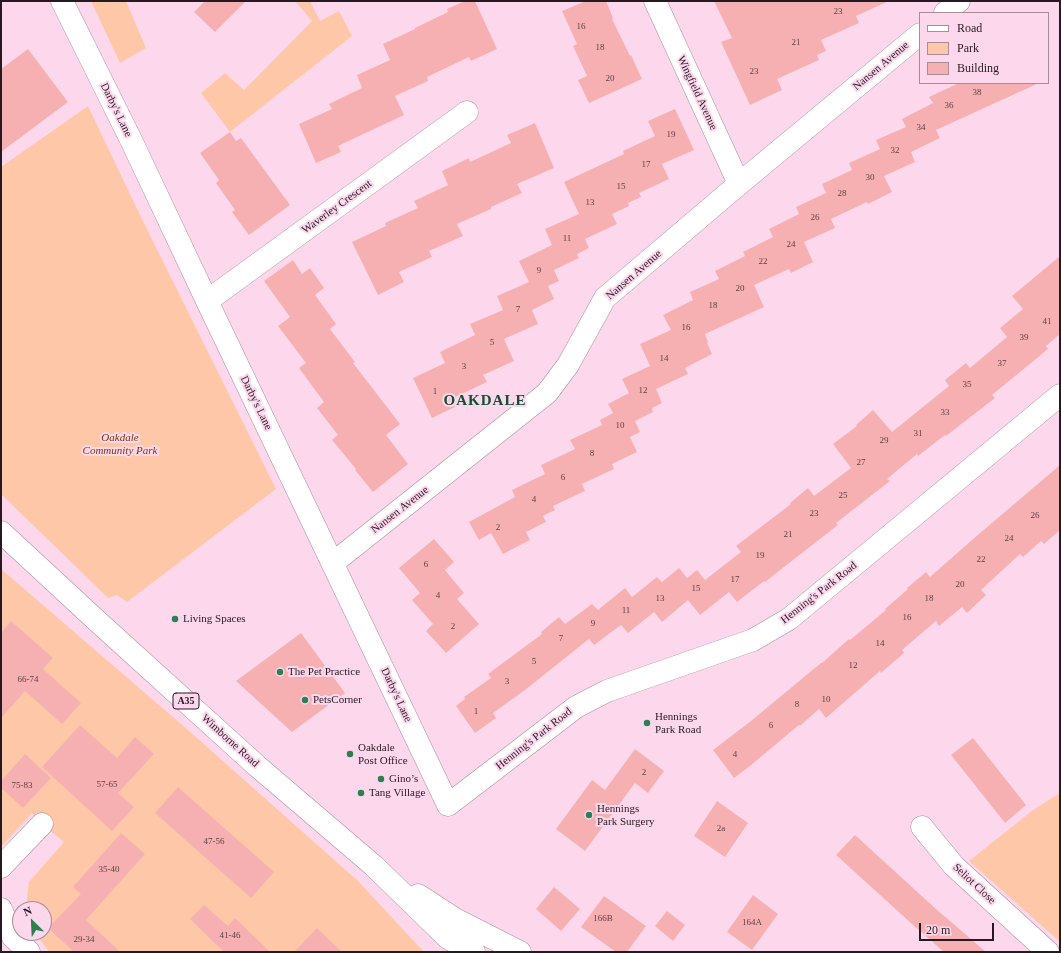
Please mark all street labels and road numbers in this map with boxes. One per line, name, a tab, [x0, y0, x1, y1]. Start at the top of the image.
street label: Nansen Avenue	[850, 39, 912, 93]
street label: Wingfield Avenue	[674, 54, 720, 132]
street label: Darby's Lane	[97, 81, 135, 139]
street label: Waverley Crescent	[300, 177, 374, 237]
street label: Nansen Avenue	[604, 247, 664, 303]
street label: Darby's Lane	[237, 374, 275, 432]
street label: Nansen Avenue	[369, 484, 431, 536]
street label: Henning's Park Road	[778, 559, 860, 627]
street label: Darby's Lane	[378, 666, 414, 724]
road number: A35	[173, 693, 199, 709]
street label: Henning's Park Road	[493, 705, 575, 773]
street label: Wimborne Road	[199, 712, 261, 770]
street label: Seliot Close	[950, 861, 998, 907]

